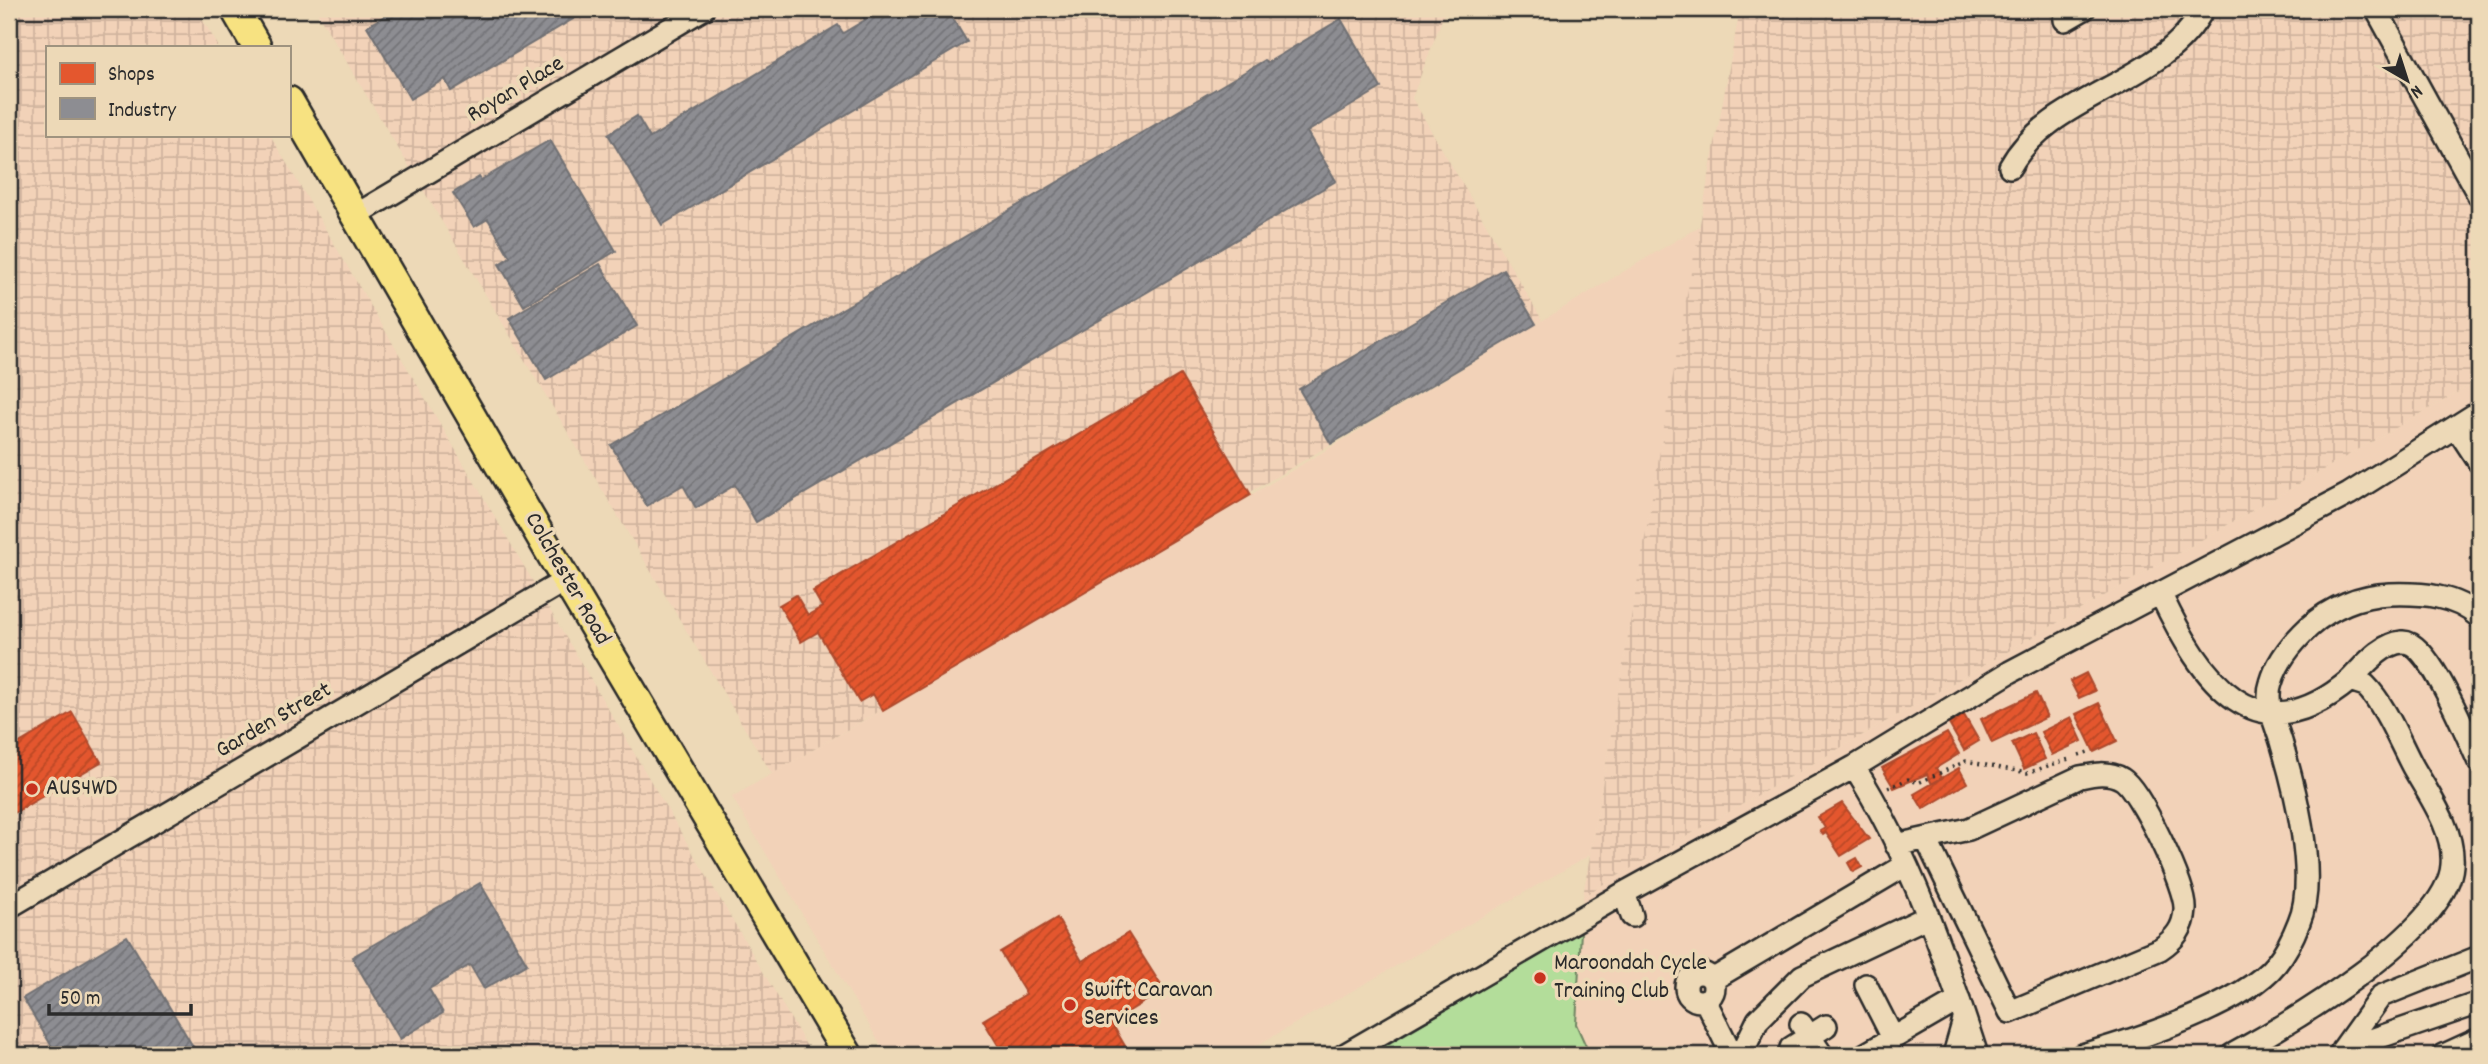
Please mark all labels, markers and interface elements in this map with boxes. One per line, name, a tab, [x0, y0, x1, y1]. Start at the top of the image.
legend	[46, 46, 290, 136]
north arrow	[2372, 46, 2442, 116]
street label: Royan Place	[461, 48, 571, 132]
text: Shops	[108, 61, 155, 91]
text: N	[2403, 77, 2428, 104]
text: Industry	[108, 97, 176, 127]
street label: Colchester Road	[515, 506, 619, 652]
street label: Garden Street	[210, 674, 338, 768]
place label: AUS4WD	[46, 772, 117, 806]
marker: AUS4WD	[24, 781, 40, 797]
place label: Maroondah Cycle Training Club	[1554, 947, 1707, 1009]
marker: Maroondah Cycle Training Club	[1532, 970, 1548, 986]
scale bar	[49, 973, 191, 1017]
place label: Swift Caravan Services	[1084, 974, 1213, 1036]
text: 50 m	[60, 985, 100, 1015]
marker: Swift Caravan Services	[1062, 997, 1078, 1013]

